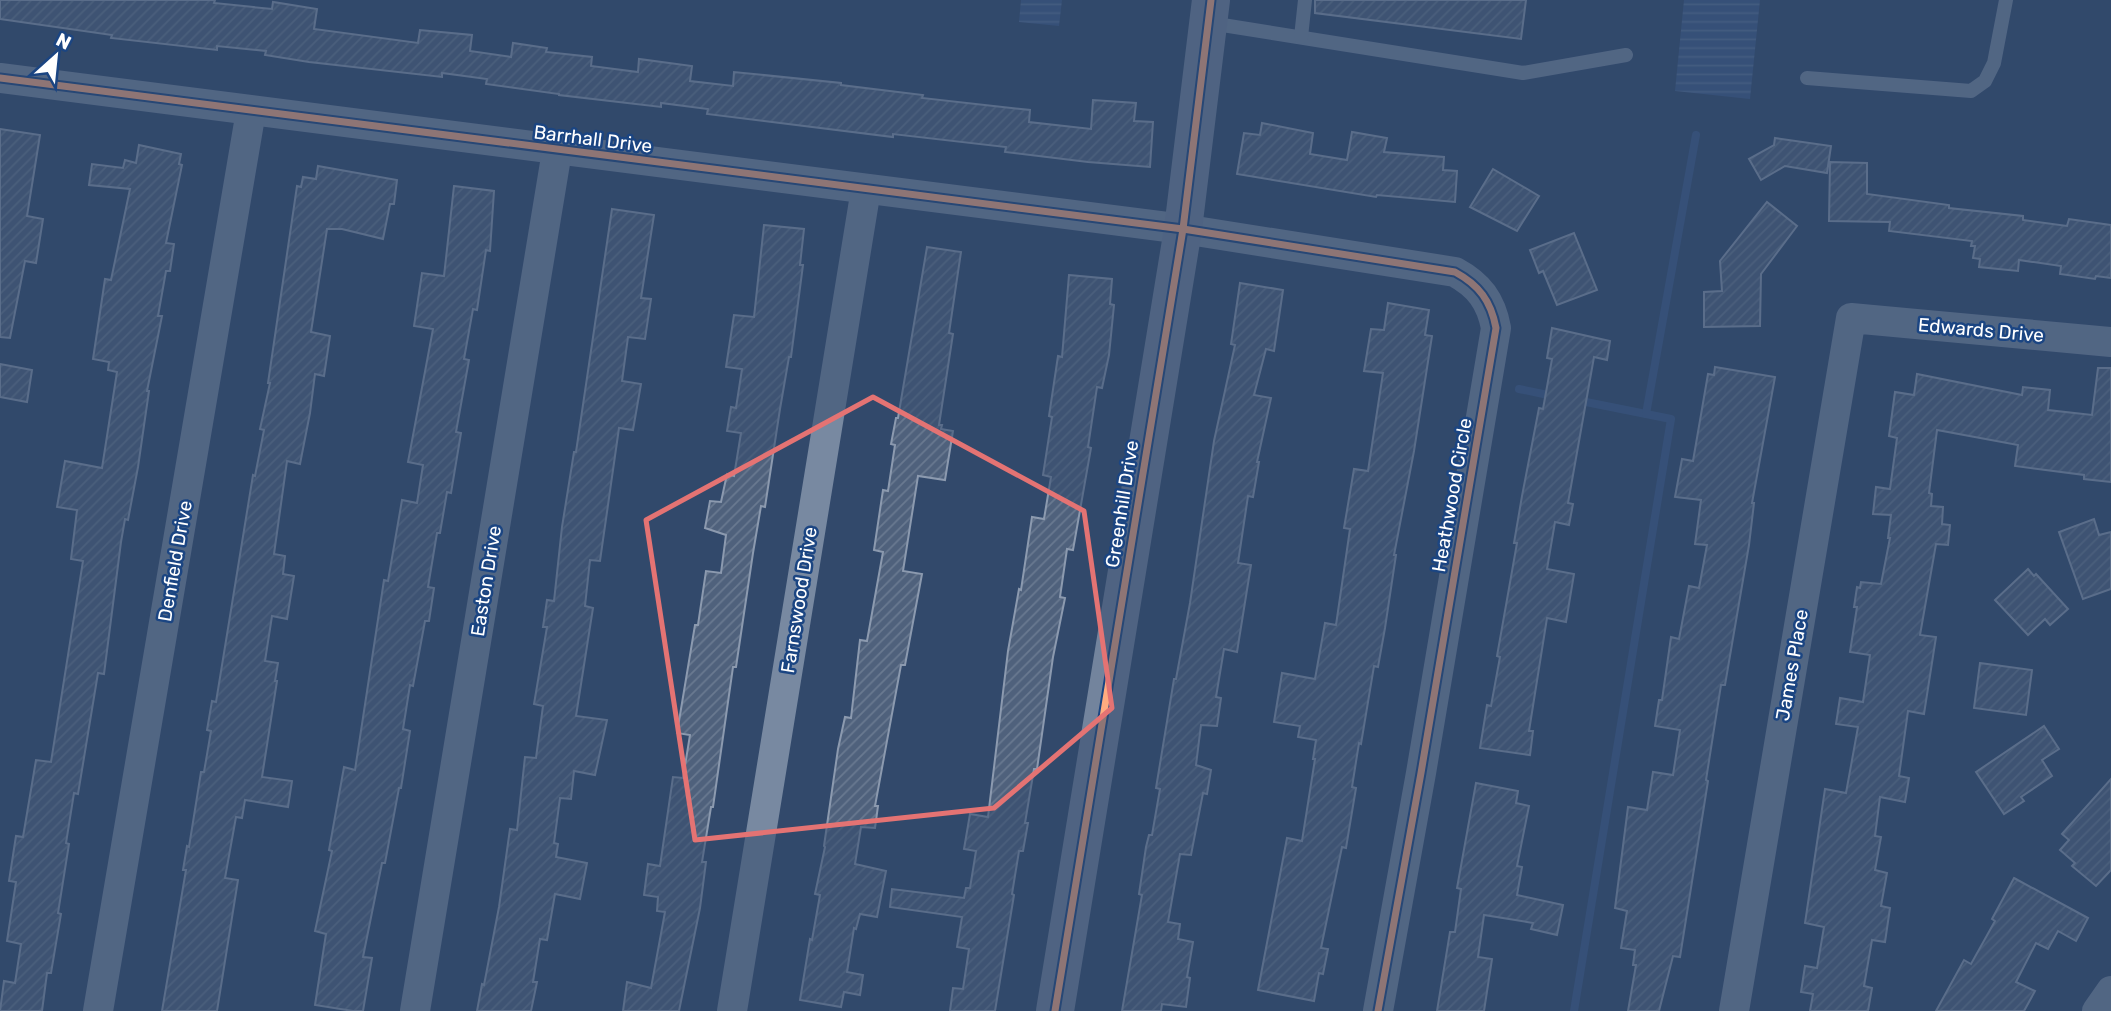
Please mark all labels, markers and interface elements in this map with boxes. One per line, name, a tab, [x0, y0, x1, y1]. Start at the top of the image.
north arrow	[21, 21, 91, 91]
text: N	[52, 28, 75, 55]
street label: Barrhall Drive	[532, 120, 654, 158]
street label: Edwards Drive	[1917, 313, 2045, 347]
street label: Heathwood Circle	[1427, 416, 1477, 574]
street label: Greenhill Drive	[1101, 439, 1143, 569]
street label: Denfield Drive	[153, 499, 197, 623]
street label: Easton Drive	[466, 524, 506, 638]
street label: Farnswood Drive	[776, 525, 822, 675]
street label: James Place	[1771, 607, 1813, 723]

